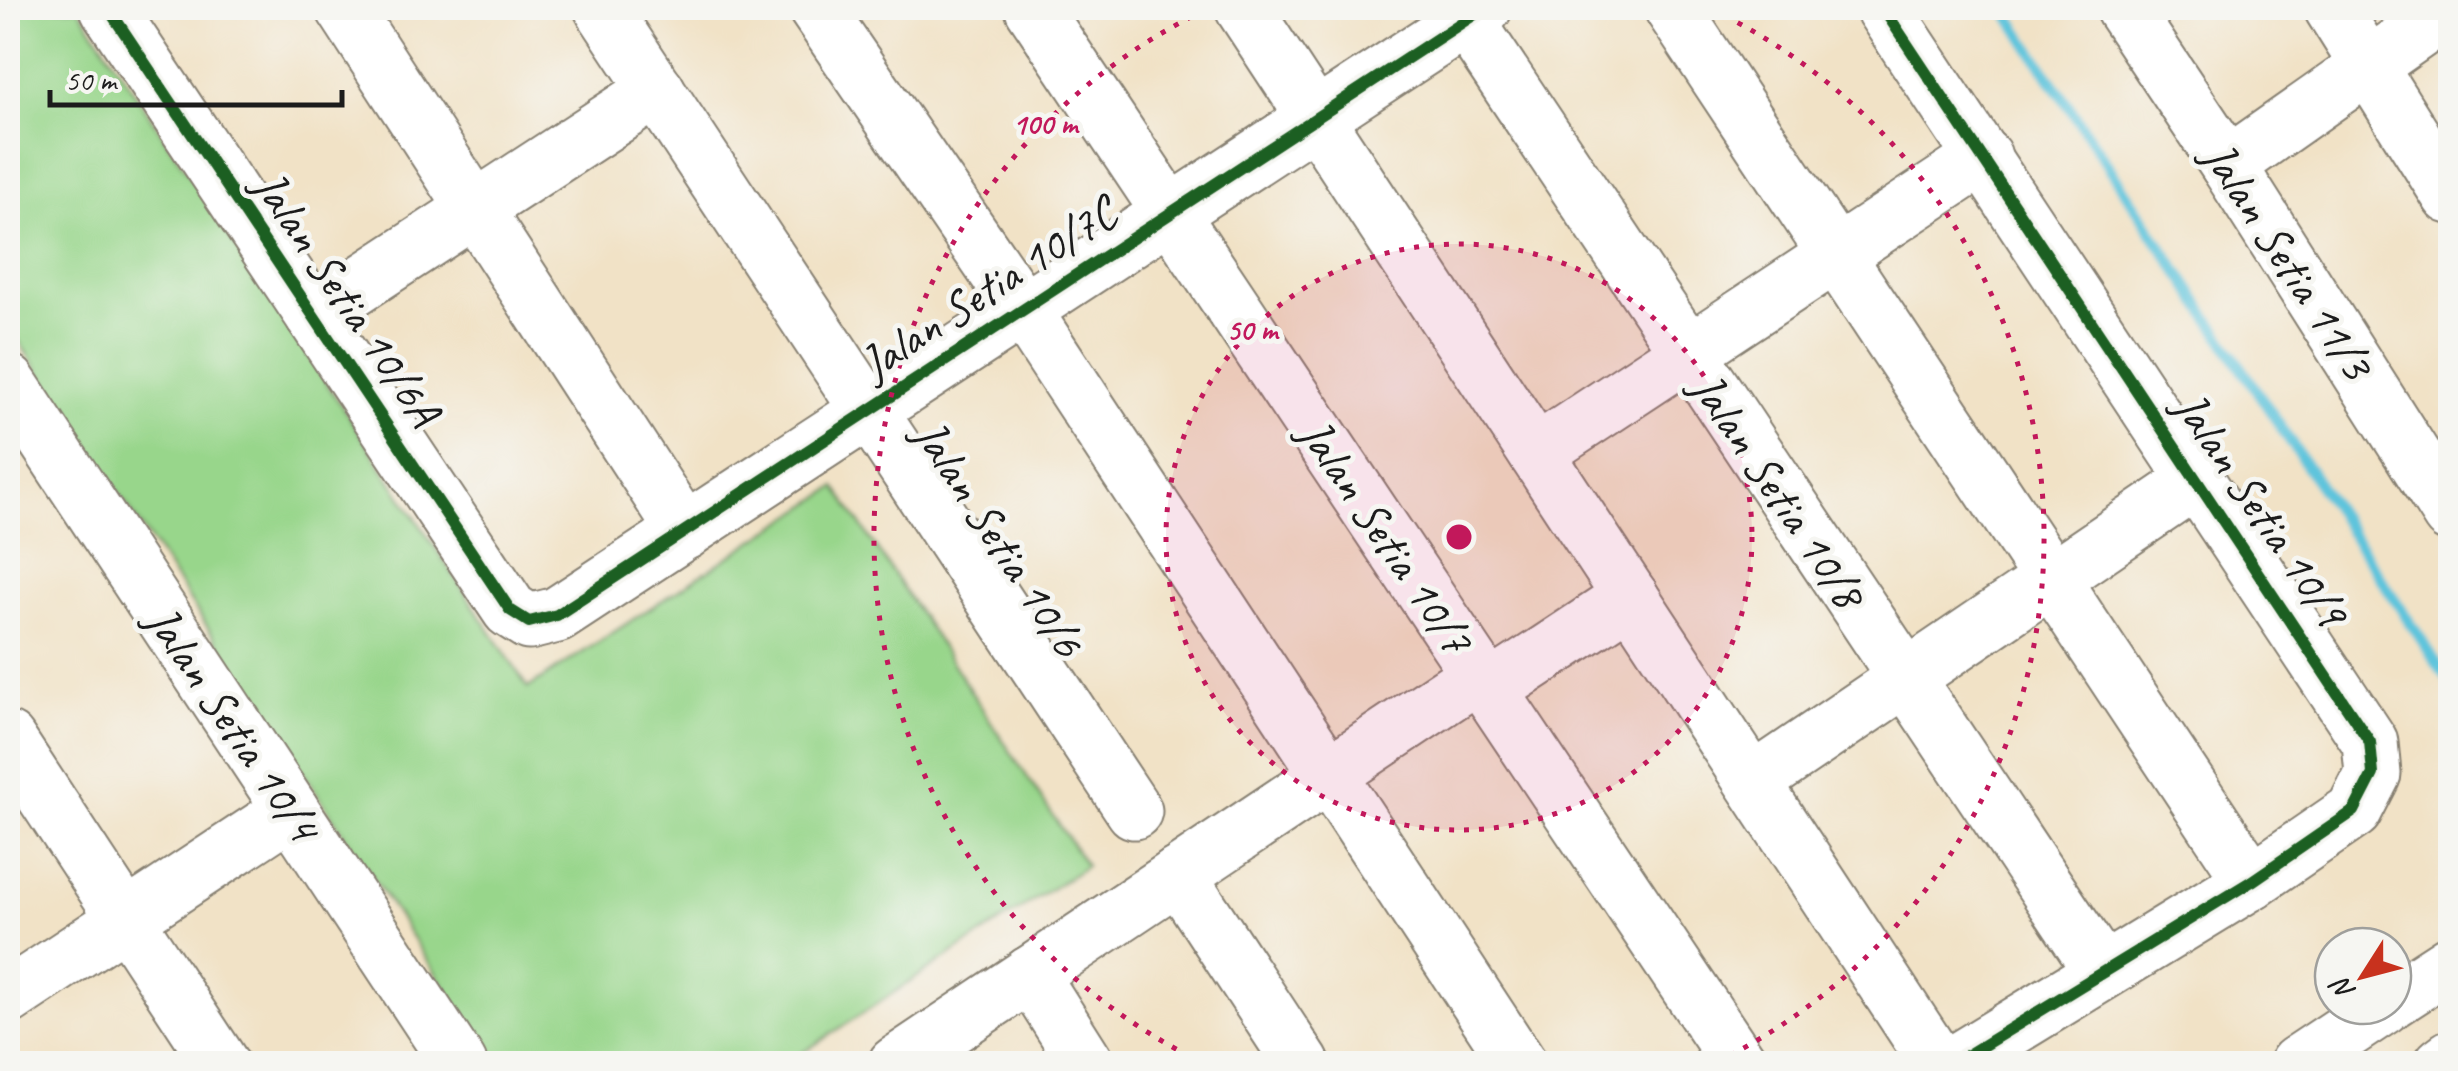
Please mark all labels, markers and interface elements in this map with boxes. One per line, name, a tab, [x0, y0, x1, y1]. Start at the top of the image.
scale bar	[50, 45, 342, 107]
text: 50 m	[65, 61, 118, 99]
text: 100 m	[1013, 105, 1080, 143]
street label: Jalan Setia 11/3	[2188, 128, 2389, 393]
street label: Jalan Setia 10/6A	[238, 157, 455, 439]
street label: Jalan Setia 10/7C	[847, 180, 1131, 394]
text: 50 m	[1227, 311, 1280, 349]
street label: Jalan Setia 10/8	[1676, 359, 1881, 623]
street label: Jalan Setia 10/9	[2159, 378, 2364, 641]
street label: Jalan Setia 10/7	[1284, 405, 1488, 667]
street label: Jalan Setia 10/6	[899, 406, 1099, 669]
centre of rings	[1441, 519, 1477, 555]
street label: Jalan Setia 10/4	[131, 592, 336, 856]
north arrow	[2313, 926, 2413, 1026]
text: N	[2321, 969, 2362, 1008]

